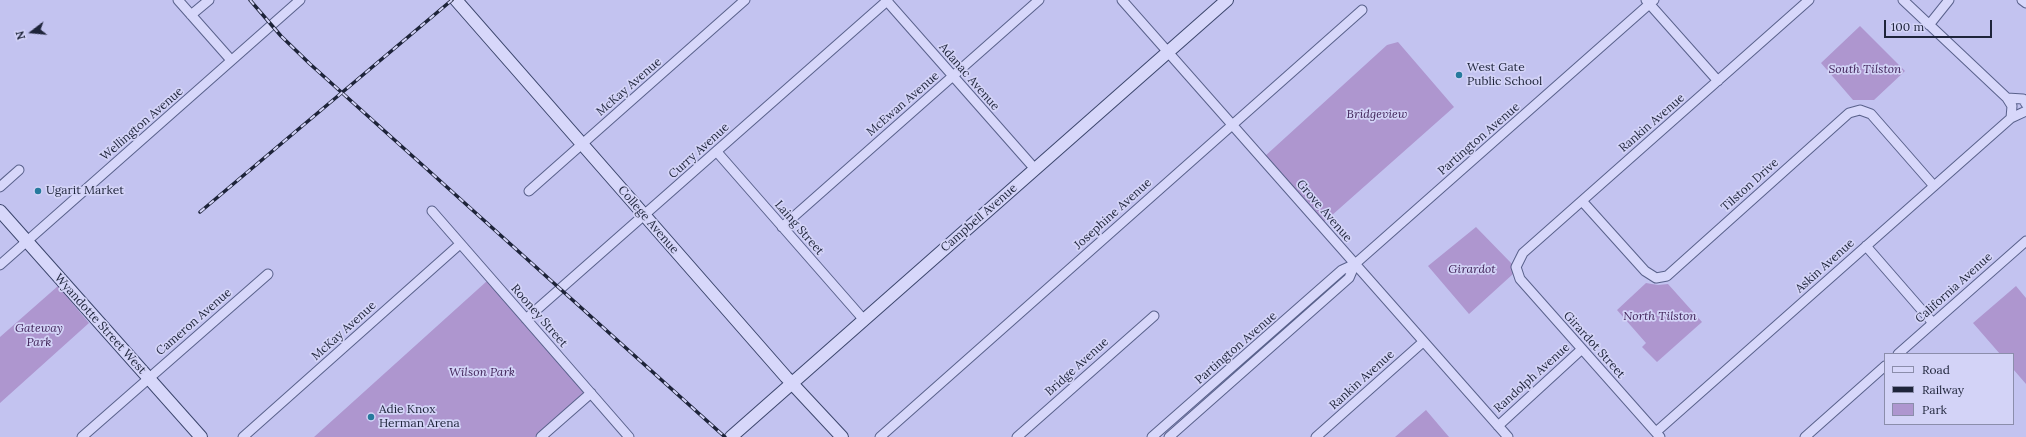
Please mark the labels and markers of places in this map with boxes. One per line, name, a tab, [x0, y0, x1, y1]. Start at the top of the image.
place label: West Gate Public School	[1467, 61, 1542, 89]
marker: West Gate Public School	[1454, 70, 1464, 80]
place label: Ugarit Market	[46, 184, 124, 198]
marker: Ugarit Market	[33, 186, 43, 196]
place label: Adie Knox Herman Arena	[379, 403, 460, 431]
marker: Adie Knox Herman Arena	[366, 412, 376, 422]

